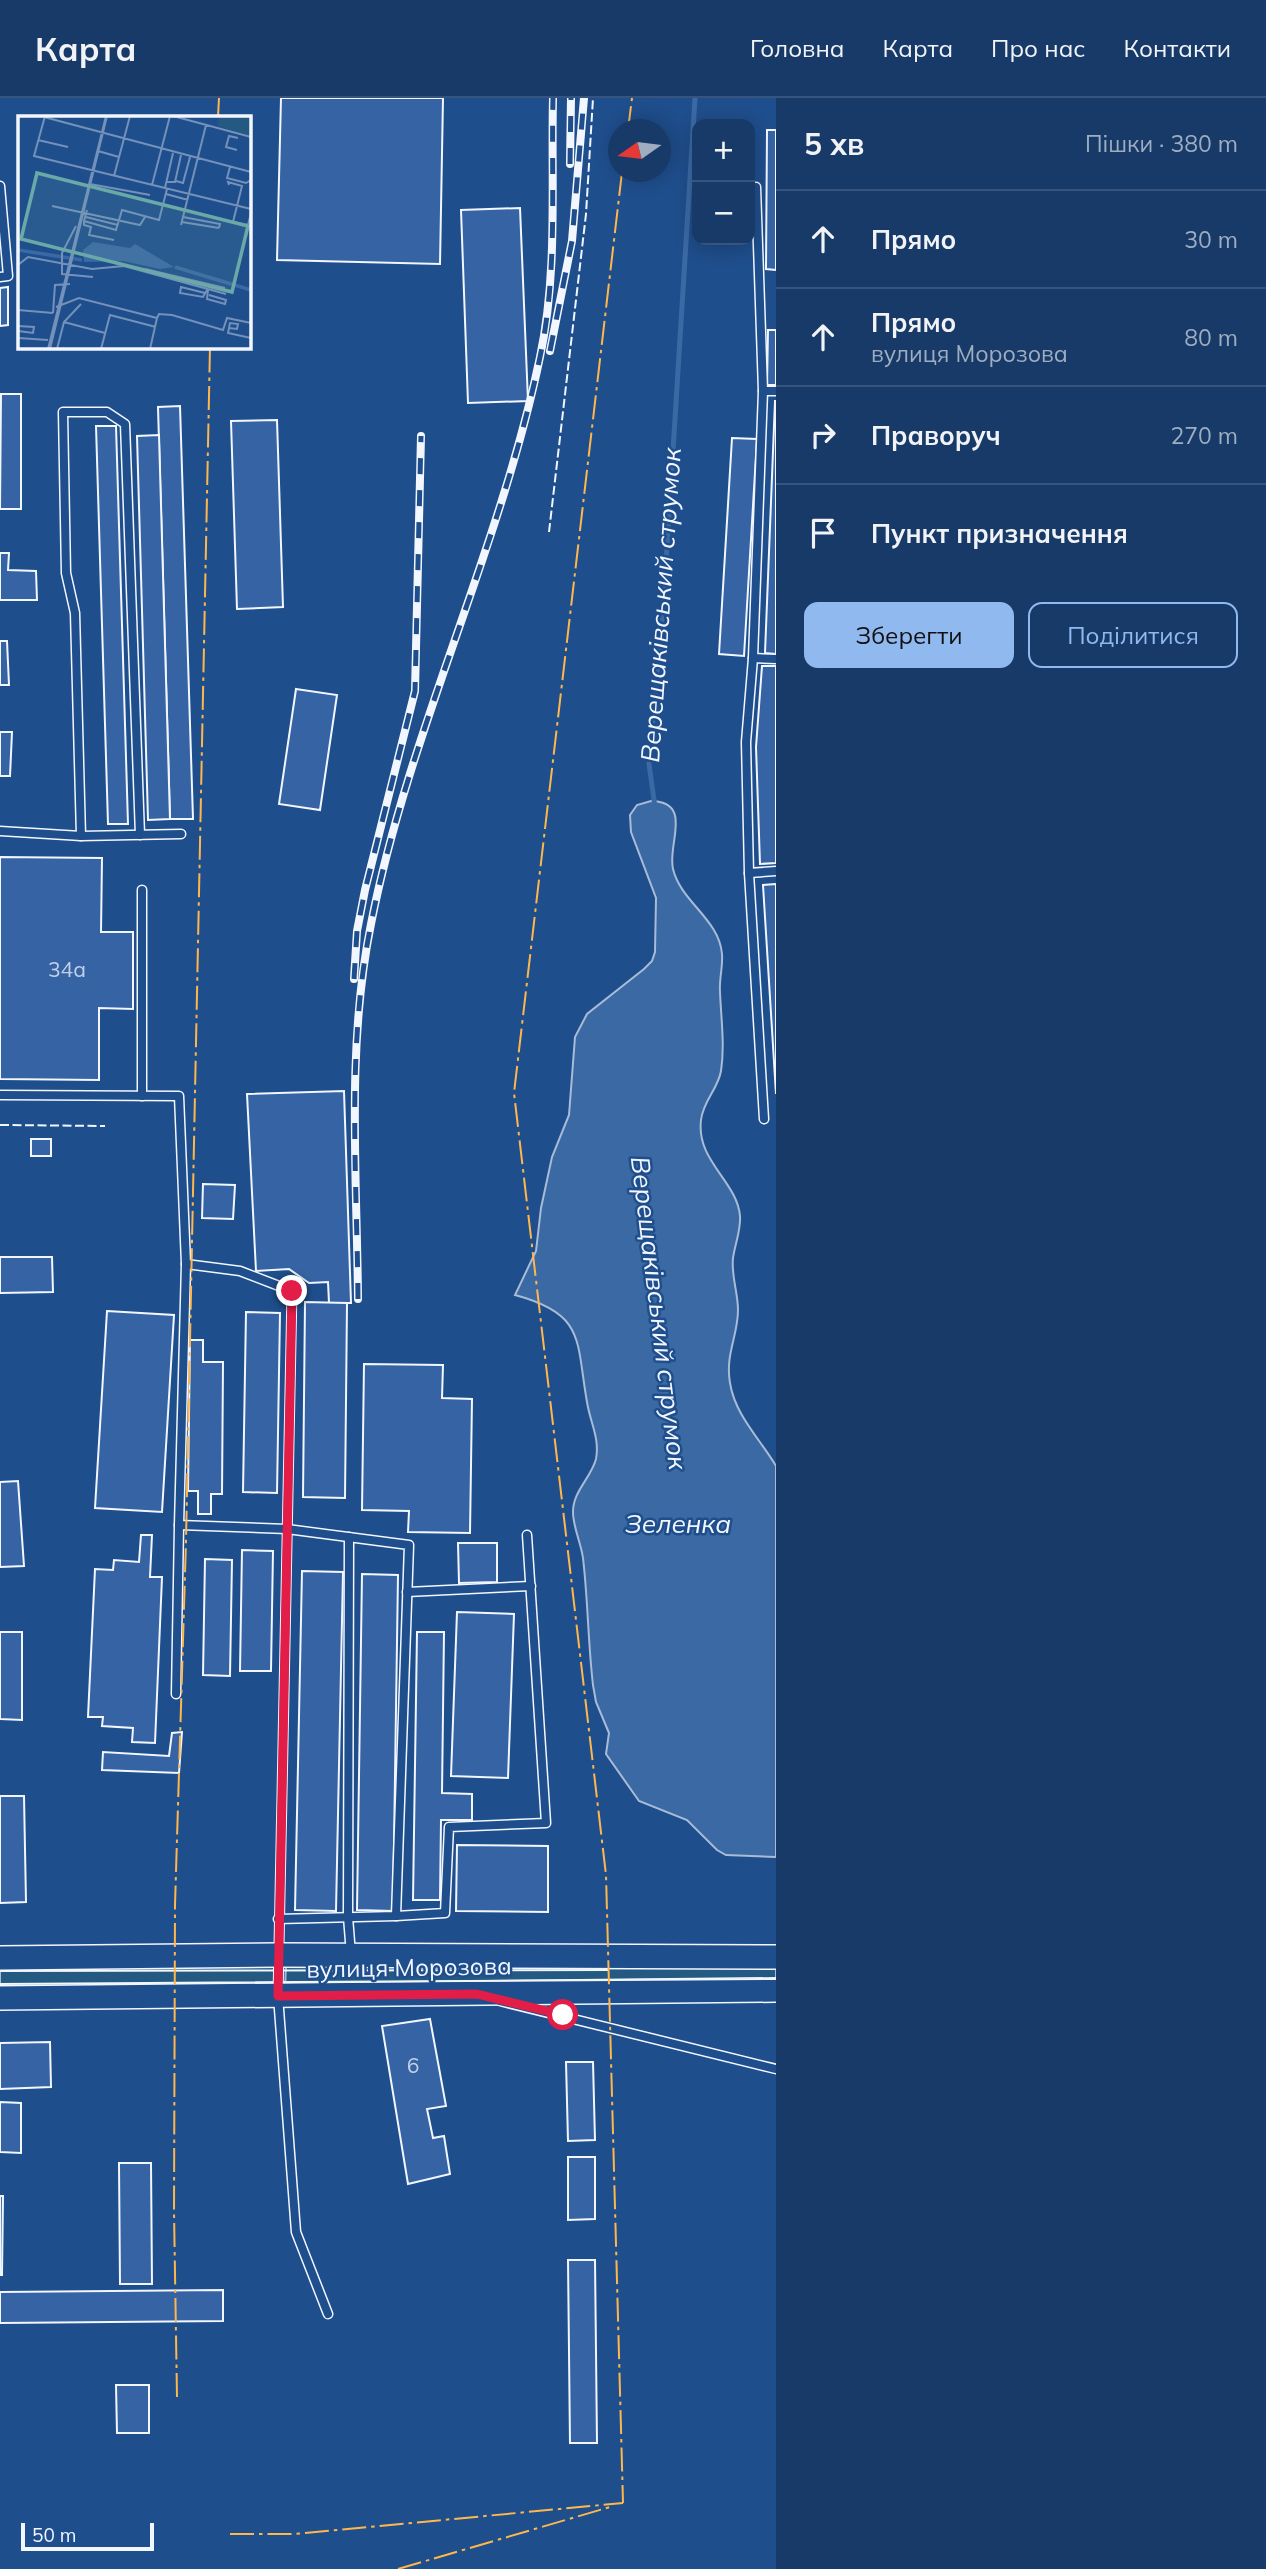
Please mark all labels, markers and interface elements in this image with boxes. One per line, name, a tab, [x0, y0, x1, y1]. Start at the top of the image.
text: Карта	[35, 28, 137, 69]
text: Головна	[750, 33, 844, 63]
text: Карта	[882, 33, 953, 63]
text: Про нас	[991, 33, 1085, 63]
text: Контакти	[1123, 33, 1231, 63]
inset map	[18, 116, 250, 348]
north arrow	[608, 119, 671, 182]
map controls	[692, 119, 755, 245]
button: +	[692, 119, 755, 182]
text: 5 хв	[804, 125, 864, 163]
text: Пішки · 380 m	[1085, 129, 1238, 158]
button: −	[692, 182, 755, 245]
icon: ahead	[804, 220, 842, 258]
text: Прямо	[871, 223, 956, 256]
text: 30 m	[1184, 225, 1238, 254]
text: Прямо	[871, 306, 956, 339]
icon: ahead	[804, 318, 842, 356]
text: 80 m	[1184, 323, 1238, 352]
text: вулиця Морозова	[871, 339, 1068, 368]
icon: right	[804, 416, 842, 454]
text: Праворуч	[871, 419, 1001, 452]
text: 270 m	[1170, 421, 1238, 450]
water label: Верещаківський струмок	[633, 445, 688, 763]
icon: arrive	[804, 514, 842, 552]
text: Пункт призначення	[871, 517, 1128, 550]
button: Зберегти	[804, 602, 1014, 668]
button: Поділитися	[1028, 602, 1238, 668]
house number: 34а	[48, 956, 86, 982]
water label: Верещаківський струмок	[624, 1154, 695, 1473]
route end	[276, 1275, 307, 1306]
water label: Зеленка	[625, 1507, 731, 1540]
street label: вулиця Морозова	[306, 1950, 512, 1984]
route start	[547, 1999, 578, 2030]
house number: 6	[407, 2052, 419, 2078]
scale bar	[21, 2520, 154, 2552]
text: 50 m	[32, 2523, 76, 2547]

